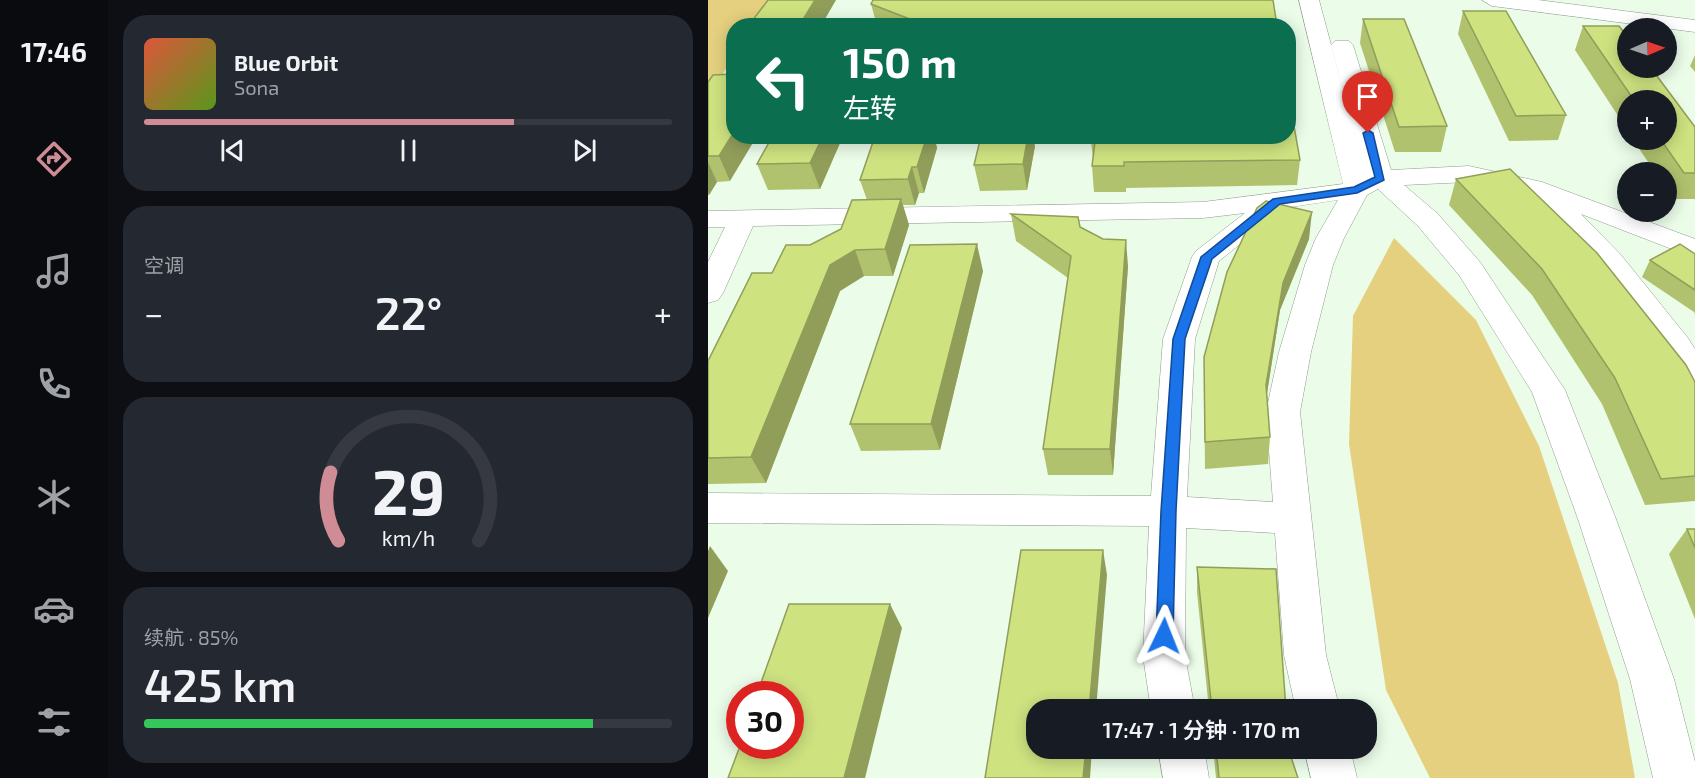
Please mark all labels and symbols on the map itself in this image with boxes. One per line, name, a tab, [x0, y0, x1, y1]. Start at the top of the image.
north arrow	[1617, 18, 1677, 78]
pin	[1342, 71, 1393, 133]
position arrow	[1132, 604, 1196, 668]
speed limit sign: 30	[726, 681, 804, 759]

